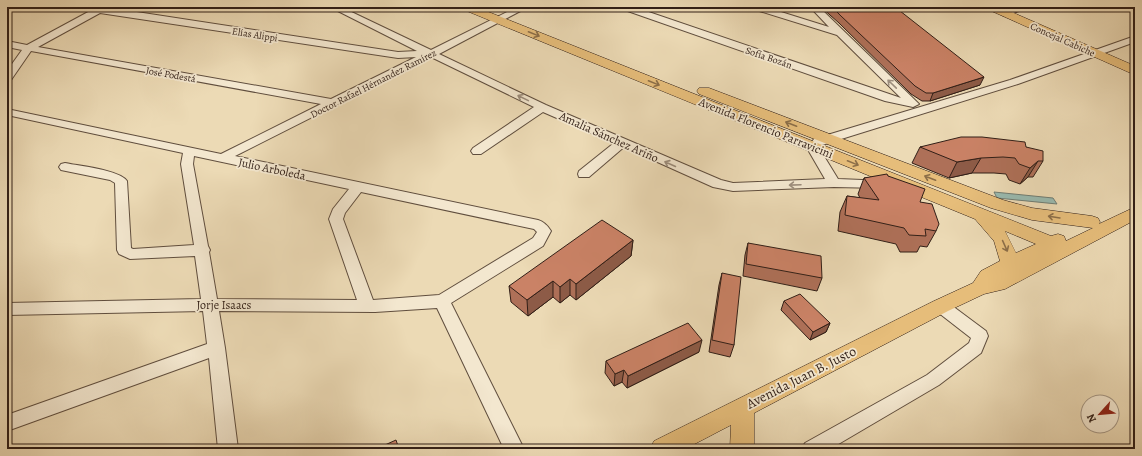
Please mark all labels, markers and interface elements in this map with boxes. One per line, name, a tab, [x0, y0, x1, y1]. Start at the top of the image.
street label: Concejal Cabiche	[1028, 19, 1098, 60]
street label: Elías Alippi	[231, 24, 279, 46]
one-way arrow	[527, 31, 539, 39]
street label: Sofía Bozán	[744, 43, 794, 72]
street label: Doctor Rafael Hérnandez Ramírez	[308, 46, 439, 121]
street label: José Podestá	[145, 64, 197, 85]
one-way arrow	[648, 80, 660, 87]
one-way arrow	[887, 80, 898, 89]
street label: Avenida Florencio Parravicini	[696, 93, 836, 162]
one-way arrow	[517, 94, 529, 101]
street label: Amalia Sánchez Ariño	[556, 107, 661, 166]
one-way arrow	[785, 120, 797, 128]
street label: Julio Arboleda	[237, 154, 308, 184]
one-way arrow	[664, 159, 676, 167]
one-way arrow	[846, 160, 858, 168]
one-way arrow	[924, 174, 936, 182]
one-way arrow	[789, 181, 802, 189]
one-way arrow	[1048, 213, 1061, 221]
one-way arrow	[1002, 239, 1009, 251]
street label: Jorje Isaacs	[197, 297, 252, 313]
street label: Avenida Juan B. Justo	[742, 342, 859, 414]
north arrow	[1080, 394, 1120, 434]
text: N	[1083, 411, 1100, 425]

